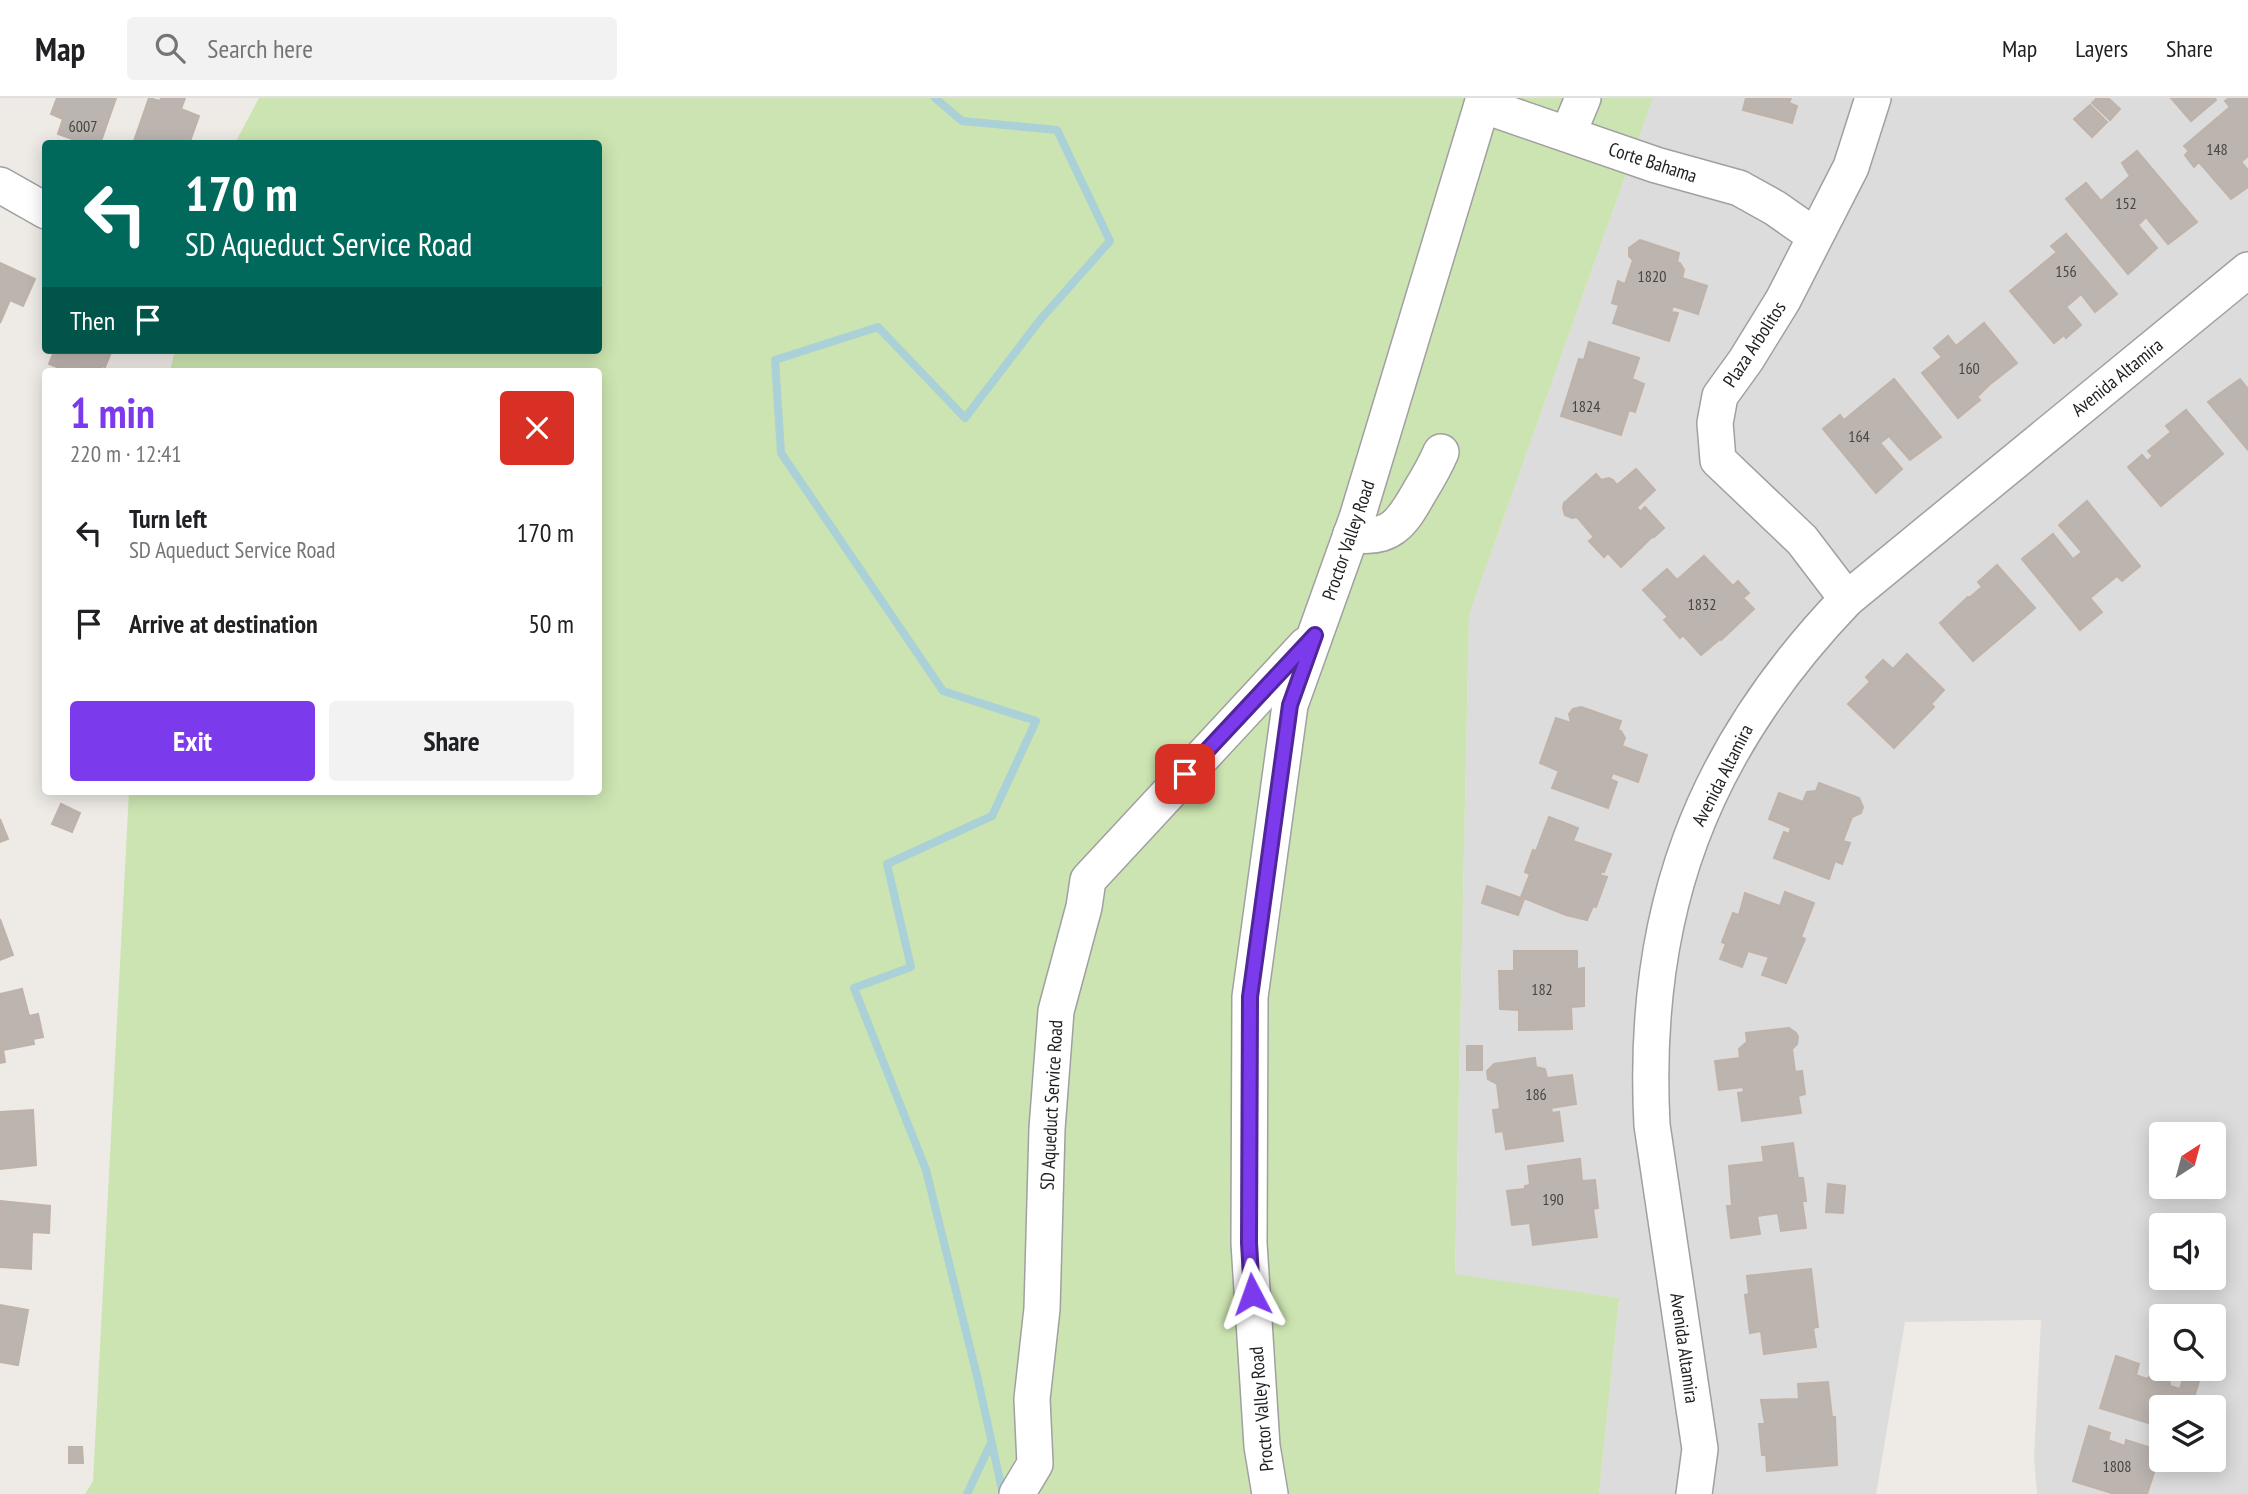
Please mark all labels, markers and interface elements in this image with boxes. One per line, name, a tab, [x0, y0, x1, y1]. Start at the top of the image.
search box	[127, 17, 617, 80]
text: Map	[35, 27, 85, 70]
icon: search	[151, 29, 189, 67]
text: Search here	[207, 32, 313, 65]
text: Map	[2002, 33, 2037, 64]
text: Layers	[2075, 33, 2128, 64]
text: Share	[2166, 33, 2213, 64]
house number: 6007	[69, 116, 97, 136]
street label: Corte Bahama	[1606, 136, 1700, 188]
house number: 148	[2206, 139, 2228, 159]
text: 170 m	[185, 161, 298, 225]
icon: left	[70, 168, 161, 259]
house number: 152	[2115, 193, 2137, 213]
text: SD Aqueduct Service Road	[185, 223, 472, 265]
house number: 156	[2055, 261, 2077, 281]
house number: 1820	[1638, 266, 1666, 286]
street label: Plaza Arbolitos	[1717, 297, 1791, 391]
icon: arrive	[129, 301, 167, 339]
text: Then	[70, 304, 115, 337]
street label: Avenida Altamira	[2066, 333, 2168, 421]
house number: 160	[1958, 358, 1980, 378]
text: 1 min	[70, 385, 155, 440]
button: close	[500, 391, 574, 465]
house number: 1824	[1572, 396, 1600, 416]
house number: 164	[1848, 426, 1870, 446]
text: 220 m · 12:41	[70, 439, 182, 468]
street label: Proctor Valley Road	[1316, 477, 1380, 603]
text: Turn left	[129, 502, 207, 535]
icon: left	[70, 514, 108, 552]
text: 170 m	[516, 516, 574, 549]
text: SD Aqueduct Service Road	[129, 535, 336, 564]
house number: 1832	[1688, 594, 1716, 614]
icon: arrive	[70, 605, 108, 643]
text: Arrive at destination	[129, 607, 318, 640]
text: 50 m	[528, 607, 574, 640]
button: Exit	[70, 701, 315, 781]
button: Share	[329, 701, 574, 781]
street label: Avenida Altamira	[1686, 720, 1758, 830]
pin	[1155, 744, 1215, 804]
icon: arrive	[1166, 755, 1204, 793]
house number: 182	[1531, 979, 1553, 999]
street label: SD Aqueduct Service Road	[1035, 1019, 1067, 1191]
house number: 186	[1525, 1084, 1547, 1104]
north arrow	[2149, 1122, 2226, 1199]
map controls	[2149, 1122, 2226, 1472]
house number: 190	[1542, 1189, 1564, 1209]
button: sound	[2149, 1213, 2226, 1290]
position arrow	[1215, 1257, 1289, 1331]
street label: Avenida Altamira	[1665, 1291, 1705, 1405]
button: search	[2149, 1304, 2226, 1381]
street label: Proctor Valley Road	[1244, 1346, 1278, 1472]
button: layers	[2149, 1395, 2226, 1472]
house number: 1808	[2103, 1456, 2131, 1476]

